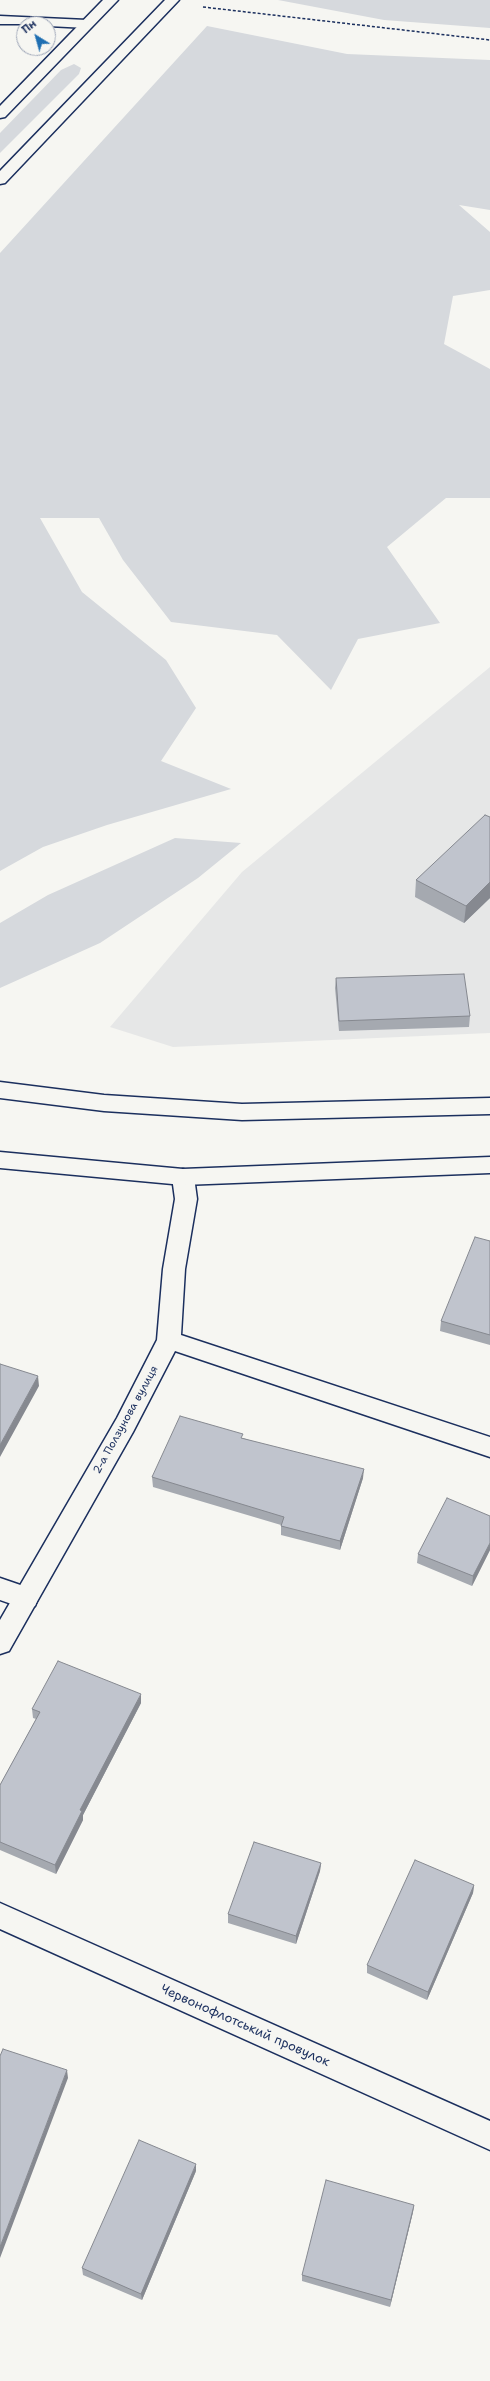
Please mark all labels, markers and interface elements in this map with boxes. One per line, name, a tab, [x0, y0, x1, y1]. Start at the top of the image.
north arrow	[16, 16, 56, 56]
text: Пн	[19, 16, 39, 37]
street label: 2-а Ползунова вулиця	[91, 1364, 161, 1476]
street label: Червонофлотський провулок	[158, 1982, 332, 2070]

